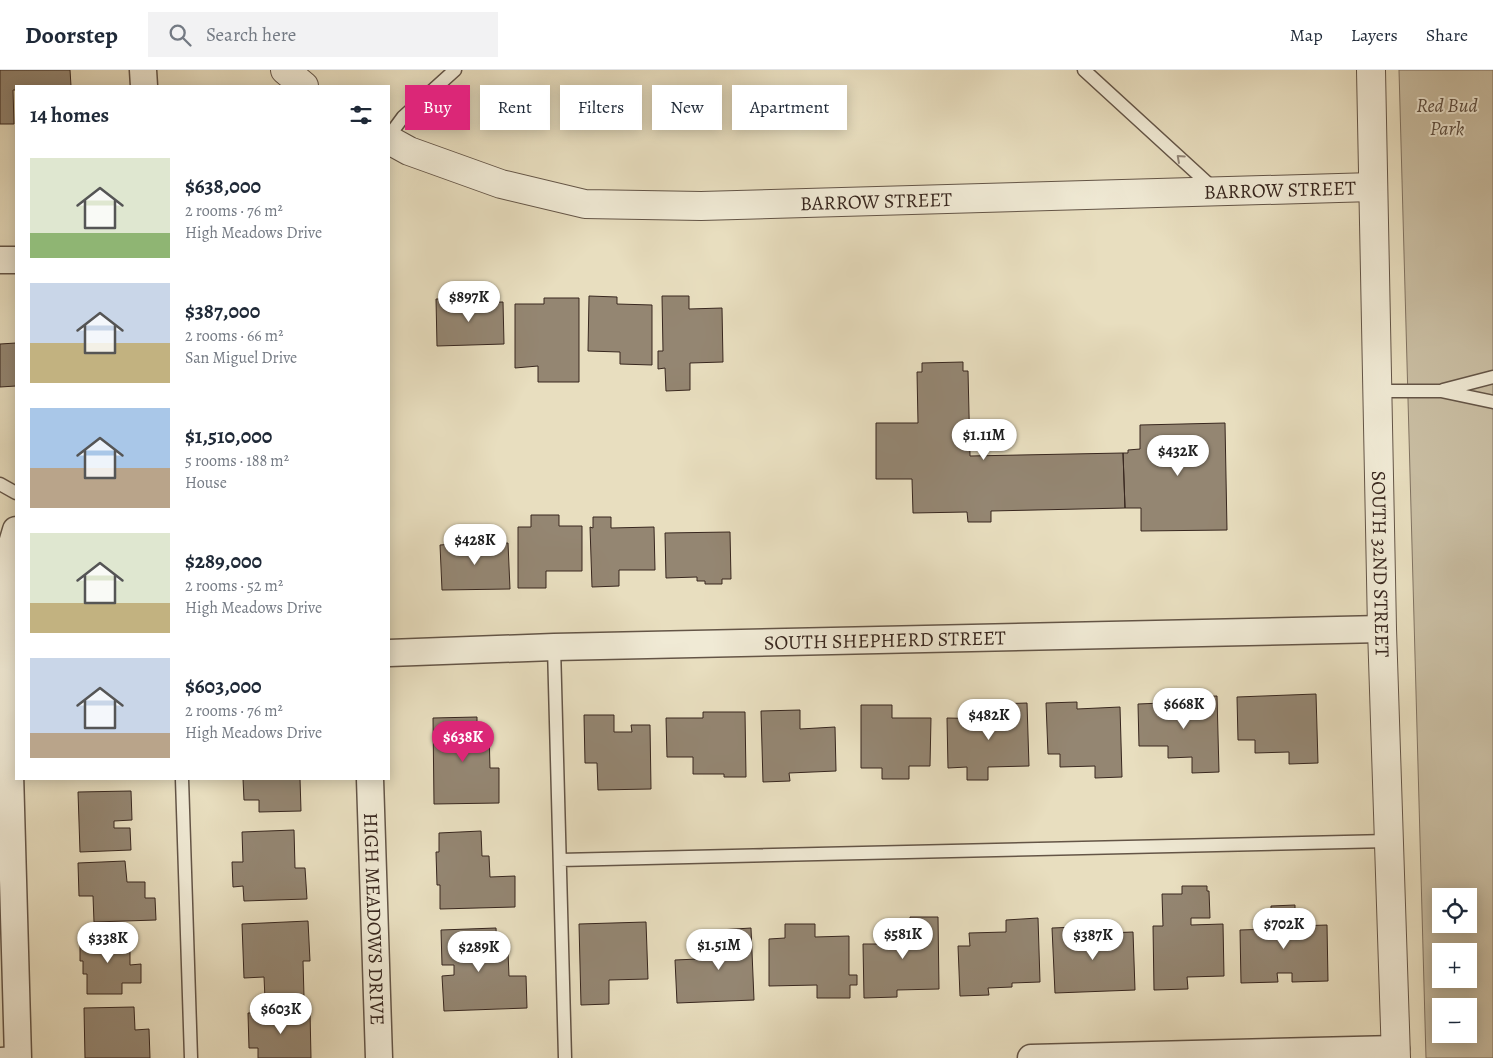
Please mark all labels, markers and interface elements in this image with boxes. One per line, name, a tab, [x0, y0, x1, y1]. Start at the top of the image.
search box	[148, 12, 498, 57]
text: Doorstep	[25, 19, 118, 51]
icon: search	[166, 21, 194, 49]
text: Search here	[206, 22, 296, 48]
text: Map	[1290, 23, 1323, 47]
text: Layers	[1351, 23, 1398, 47]
text: Share	[1426, 23, 1468, 47]
chip: Buy	[405, 85, 470, 130]
chip: Rent	[480, 85, 550, 130]
chip: Filters	[560, 85, 642, 130]
chip: New	[652, 85, 722, 130]
chip: Apartment	[732, 85, 847, 130]
park label: Red Bud Park	[1416, 92, 1478, 142]
text: 14 homes	[30, 101, 109, 129]
icon: filters	[347, 101, 375, 129]
one-way arrow	[1177, 155, 1186, 164]
text: $638,000	[185, 172, 261, 200]
street label: BARROW STREET	[1203, 174, 1356, 205]
icon: home	[70, 178, 130, 238]
street label: BARROW STREET	[800, 185, 952, 217]
text: 2 rooms · 76 m²	[185, 200, 283, 222]
text: High Meadows Drive	[185, 222, 322, 244]
pin: $897K	[434, 280, 504, 323]
text: $897K	[449, 286, 489, 308]
text: $387,000	[185, 297, 260, 325]
icon: home	[70, 303, 130, 363]
text: 2 rooms · 66 m²	[185, 325, 283, 347]
text: San Miguel Drive	[185, 347, 297, 369]
pin: $1.11M	[943, 418, 1025, 461]
text: $1,510,000	[185, 422, 272, 450]
text: $1.11M	[963, 424, 1005, 446]
icon: home	[70, 428, 130, 488]
pin: $432K	[1143, 434, 1213, 477]
text: $432K	[1158, 440, 1198, 462]
text: 5 rooms · 188 m²	[185, 450, 289, 472]
street label: SOUTH 32ND STREET	[1365, 470, 1396, 658]
text: House	[185, 472, 227, 494]
pin: $428K	[440, 524, 510, 566]
text: $428K	[455, 529, 495, 551]
text: $289,000	[185, 547, 262, 575]
icon: home	[70, 553, 130, 613]
text: 2 rooms · 52 m²	[185, 575, 283, 597]
text: High Meadows Drive	[185, 597, 322, 619]
street label: SOUTH SHEPHERD STREET	[763, 624, 1006, 656]
text: $603,000	[185, 672, 262, 700]
icon: home	[70, 678, 130, 738]
pin: $668K	[1149, 688, 1219, 730]
text: $668K	[1164, 693, 1204, 715]
pin: $482K	[954, 698, 1024, 741]
text: 2 rooms · 76 m²	[185, 700, 283, 722]
text: $482K	[969, 704, 1009, 726]
pin: $638K	[428, 720, 498, 763]
text: High Meadows Drive	[185, 722, 322, 744]
text: $638K	[443, 726, 483, 748]
street label: HIGH MEADOWS DRIVE	[358, 812, 391, 1026]
map controls	[1432, 888, 1477, 1043]
button: locate	[1432, 888, 1477, 933]
pin: $702K	[1249, 908, 1319, 950]
text: $702K	[1264, 913, 1304, 935]
pin: $581K	[868, 918, 938, 960]
pin: $387K	[1058, 918, 1128, 961]
pin: $338K	[73, 922, 143, 964]
text: $581K	[884, 923, 922, 945]
text: $387K	[1073, 924, 1113, 946]
text: $338K	[88, 927, 128, 949]
pin: $1.51M	[678, 928, 760, 971]
pin: $289K	[444, 930, 514, 973]
text: $1.51M	[697, 934, 741, 956]
text: $289K	[459, 936, 499, 958]
button: +	[1432, 943, 1477, 988]
pin: $603K	[246, 992, 316, 1035]
text: $603K	[261, 998, 301, 1020]
button: −	[1432, 998, 1477, 1043]

